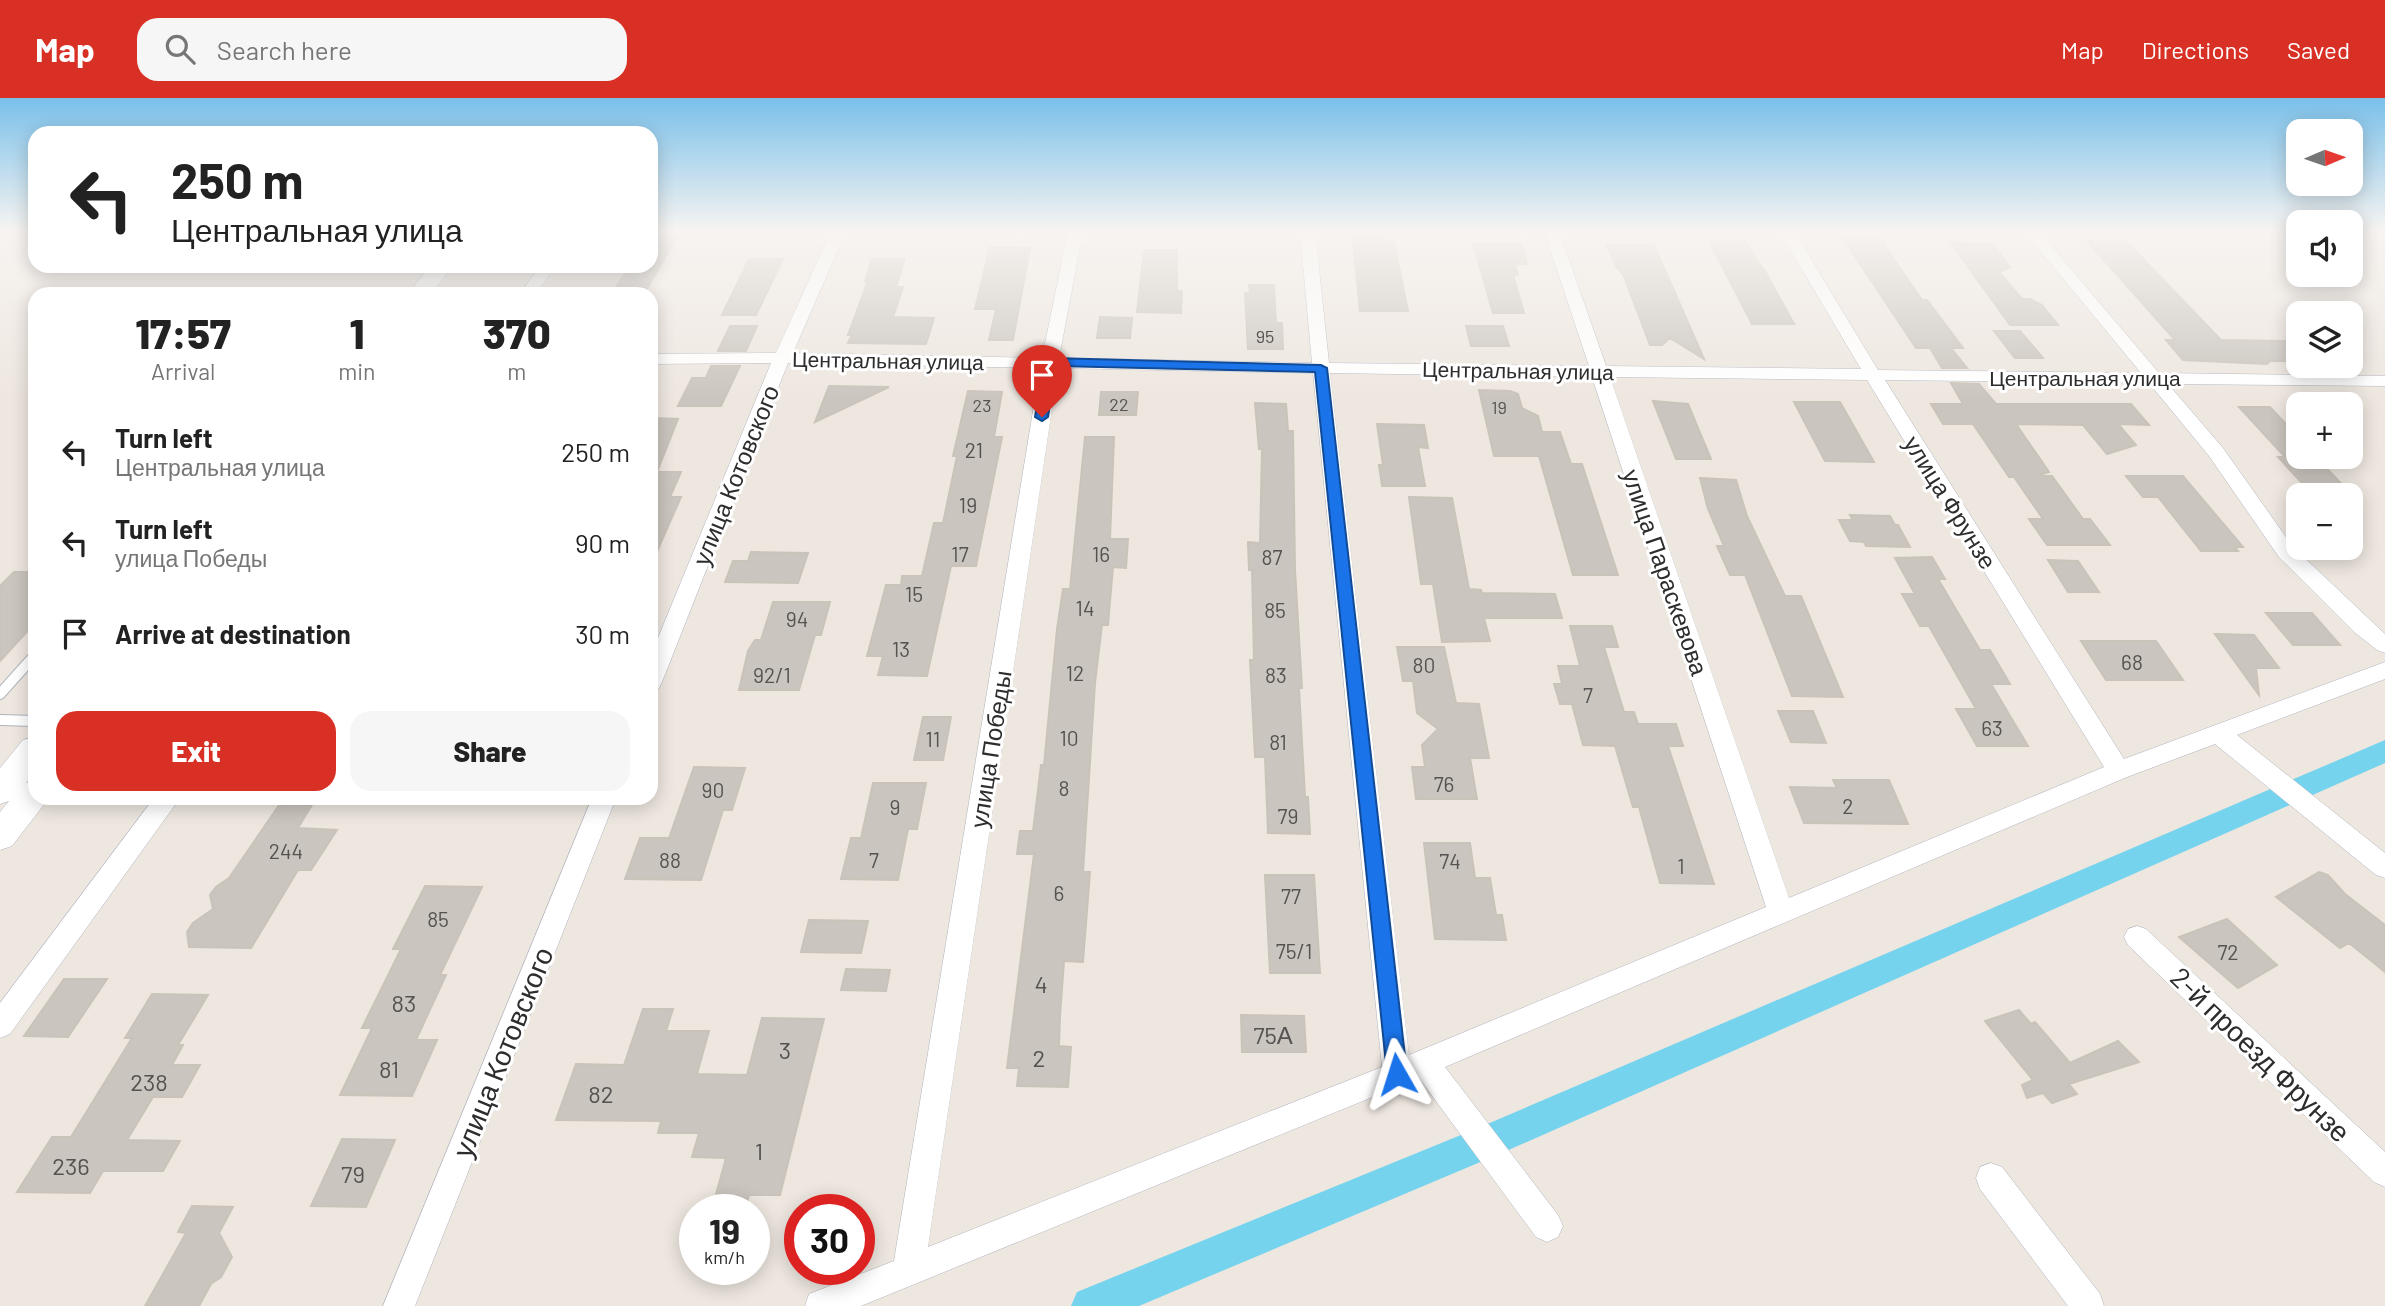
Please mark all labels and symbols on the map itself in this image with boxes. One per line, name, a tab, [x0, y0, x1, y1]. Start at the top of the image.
north arrow	[2286, 119, 2362, 196]
house number: 95	[1256, 325, 1274, 347]
pin	[1012, 345, 1072, 417]
street label: Центральная улица	[792, 346, 984, 374]
street label: Центральная улица	[1422, 356, 1614, 384]
street label: Центральная улица	[1989, 365, 2181, 390]
street label: улица Котовского	[686, 381, 784, 569]
house number: 22	[1109, 393, 1129, 415]
house number: 23	[973, 394, 991, 416]
house number: 19	[1491, 396, 1507, 418]
street label: улица Фрунзе	[1899, 430, 2003, 574]
house number: 21	[965, 437, 983, 462]
street label: улица Параскевова	[1617, 465, 1715, 679]
house number: 19	[959, 492, 977, 517]
house number: 17	[951, 541, 969, 566]
house number: 16	[1092, 541, 1110, 566]
house number: 87	[1262, 544, 1283, 569]
house number: 15	[905, 581, 923, 606]
house number: 14	[1076, 595, 1094, 620]
house number: 85	[1264, 597, 1286, 622]
house number: 94	[786, 606, 808, 631]
house number: 13	[892, 636, 910, 661]
house number: 68	[2121, 649, 2143, 674]
house number: 80	[1413, 652, 1435, 677]
house number: 12	[1066, 660, 1084, 685]
house number: 92/1	[753, 662, 791, 687]
house number: 83	[1265, 662, 1287, 687]
street label: улица Победы	[963, 668, 1017, 830]
house number: 7	[1583, 682, 1593, 707]
house number: 63	[1981, 715, 2003, 740]
house number: 10	[1059, 725, 1079, 750]
house number: 11	[926, 726, 940, 751]
house number: 81	[1269, 729, 1287, 754]
house number: 76	[1434, 771, 1454, 796]
house number: 8	[1059, 775, 1069, 800]
house number: 90	[702, 777, 724, 802]
house number: 2	[1842, 793, 1854, 818]
house number: 9	[890, 794, 900, 819]
house number: 79	[1278, 803, 1298, 828]
house number: 244	[269, 838, 303, 863]
house number: 88	[659, 847, 681, 872]
house number: 7	[869, 847, 879, 872]
house number: 74	[1439, 848, 1461, 873]
house number: 1	[1677, 853, 1685, 878]
house number: 6	[1054, 880, 1064, 905]
house number: 77	[1281, 883, 1301, 908]
house number: 85	[427, 906, 449, 931]
house number: 75/1	[1276, 938, 1312, 963]
house number: 72	[2217, 939, 2239, 964]
street label: улица Котовского	[444, 942, 560, 1162]
street label: 2-й проезд Фрунзе	[2164, 960, 2358, 1148]
house number: 4	[1034, 969, 1048, 998]
house number: 83	[392, 988, 416, 1017]
house number: 75А	[1253, 1020, 1293, 1049]
house number: 3	[779, 1035, 791, 1064]
position arrow	[1360, 1037, 1434, 1111]
house number: 2	[1033, 1043, 1045, 1072]
house number: 81	[379, 1054, 399, 1083]
house number: 238	[130, 1067, 168, 1096]
house number: 82	[588, 1079, 614, 1108]
house number: 1	[755, 1136, 763, 1165]
house number: 236	[52, 1151, 90, 1180]
house number: 79	[341, 1159, 365, 1188]
speed limit sign: 30	[784, 1194, 875, 1285]

